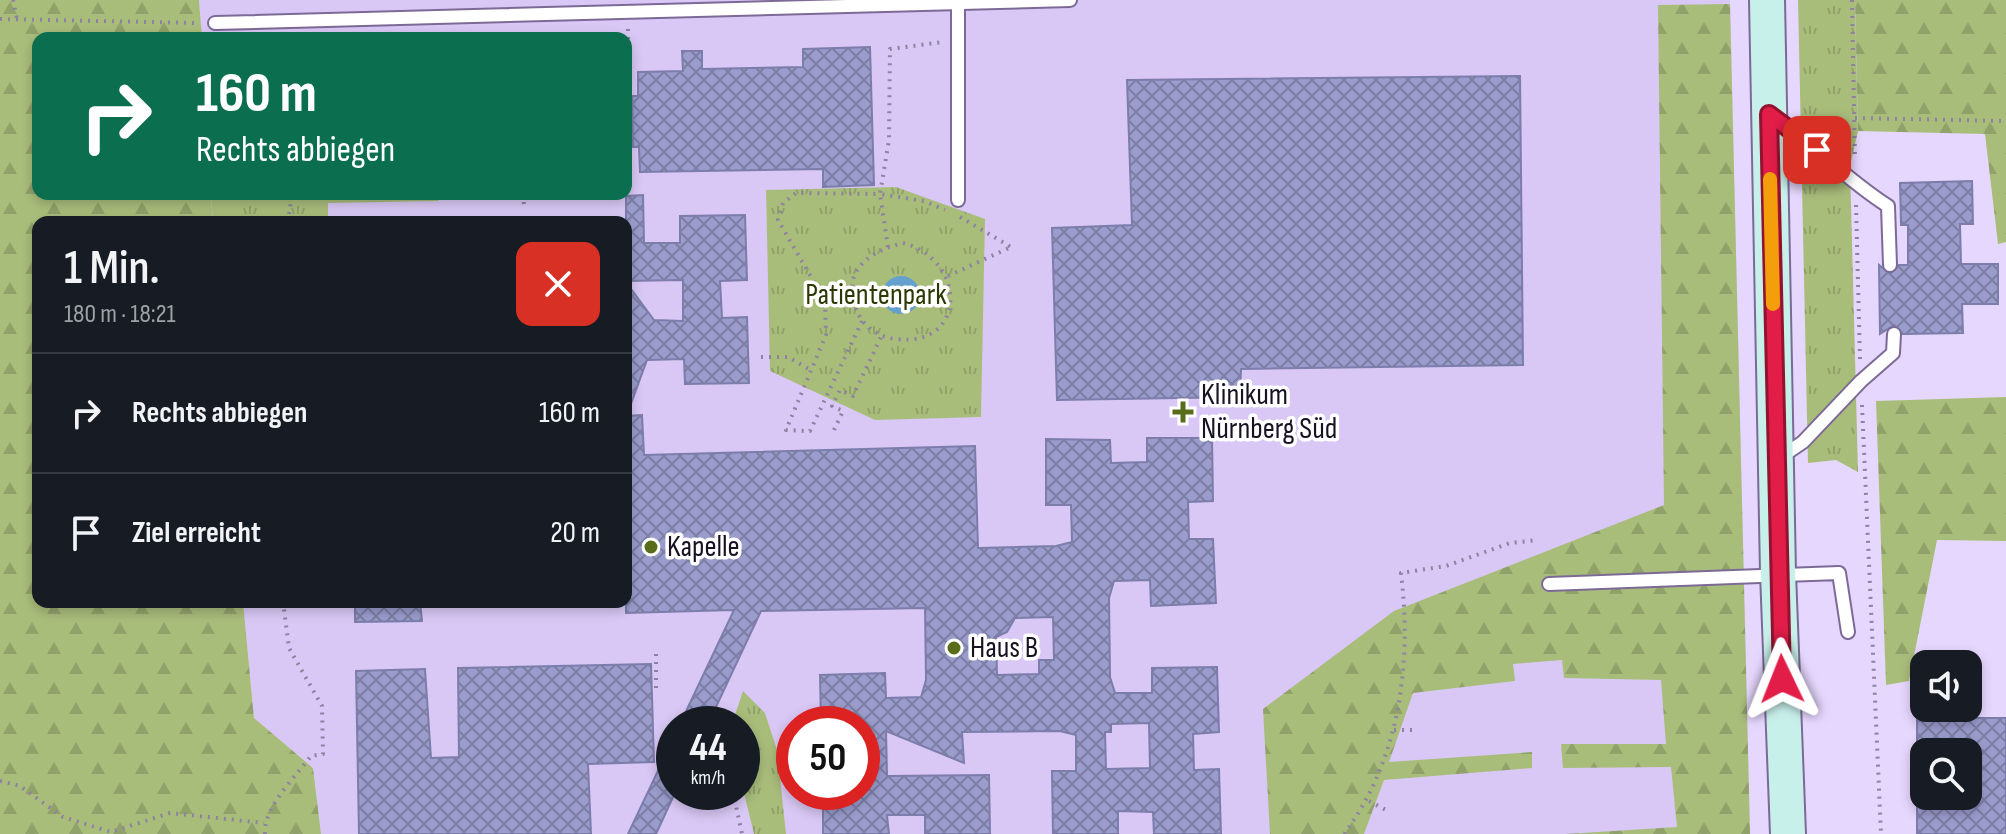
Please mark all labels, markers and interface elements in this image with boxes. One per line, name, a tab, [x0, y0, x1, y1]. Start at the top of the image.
text: 160 m	[196, 61, 317, 128]
icon: right	[64, 64, 168, 168]
pin	[1783, 116, 1851, 184]
icon: arrive	[1795, 128, 1839, 172]
text: Rechts abbiegen	[196, 129, 395, 172]
text: 1 Min.	[64, 240, 160, 297]
button: close	[516, 242, 600, 326]
park label: Patientenpark	[805, 277, 947, 313]
text: 180 m · 18:21	[64, 299, 176, 330]
place label: Klinikum Nürnberg Süd	[1201, 377, 1337, 447]
icon: right	[64, 391, 108, 435]
text: Rechts abbiegen	[132, 395, 307, 431]
text: 160 m	[539, 395, 600, 431]
marker: Klinikum Nürnberg Süd	[1172, 401, 1194, 423]
icon: arrive	[64, 511, 108, 555]
text: Ziel erreicht	[132, 515, 261, 551]
text: 20 m	[550, 515, 600, 551]
place label: Kapelle	[667, 529, 740, 565]
marker: Kapelle	[642, 538, 660, 556]
place label: Haus B	[970, 630, 1038, 666]
position arrow	[1740, 637, 1824, 721]
marker: Haus B	[945, 639, 963, 657]
map controls	[1910, 650, 1982, 810]
button: sound	[1910, 650, 1982, 722]
speed limit sign: 50	[776, 706, 880, 810]
text: 44	[689, 724, 727, 772]
button: search	[1910, 738, 1982, 810]
text: km/h	[691, 766, 725, 790]

